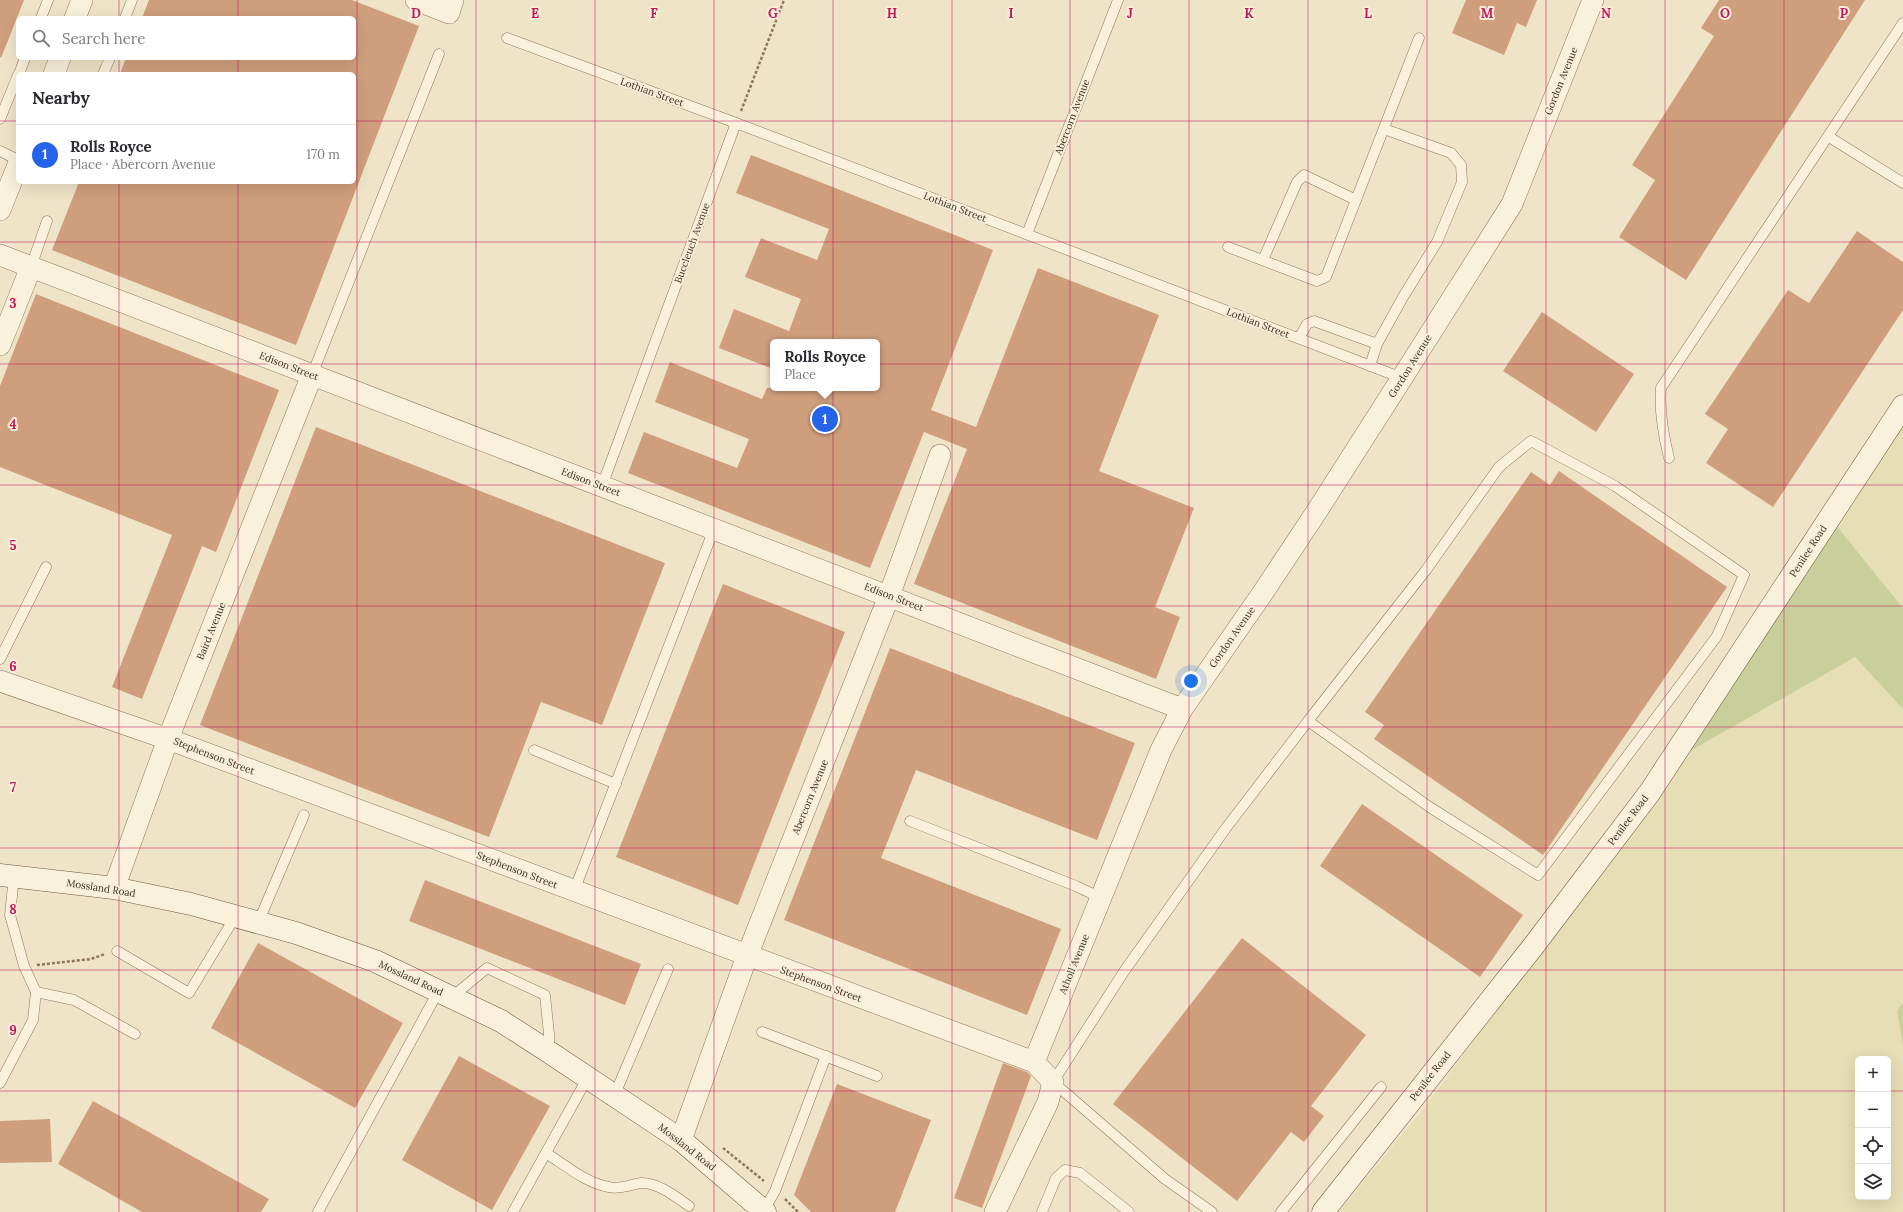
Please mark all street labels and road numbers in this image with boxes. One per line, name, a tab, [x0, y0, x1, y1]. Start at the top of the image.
street label: Gordon Avenue	[1541, 45, 1581, 117]
street label: Lothian Street	[619, 75, 686, 110]
street label: Abercorn Avenue	[1051, 77, 1093, 158]
street label: Lothian Street	[922, 189, 988, 225]
street label: Buccleuch Avenue	[671, 200, 713, 285]
street label: Lothian Street	[1225, 305, 1291, 341]
street label: Gordon Avenue	[1385, 331, 1435, 400]
street label: Edison Street	[257, 349, 321, 383]
street label: Edison Street	[559, 465, 623, 499]
street label: Penilee Road	[1786, 522, 1830, 580]
street label: Edison Street	[862, 580, 926, 614]
street label: Baird Avenue	[194, 600, 229, 662]
street label: Gordon Avenue	[1206, 603, 1258, 670]
street label: Stephenson Street	[172, 735, 257, 778]
street label: Abercorn Avenue	[789, 757, 831, 837]
street label: Penilee Road	[1605, 792, 1651, 848]
street label: Stephenson Street	[475, 849, 560, 892]
street label: Mossland Road	[65, 876, 137, 900]
street label: Atholl Avenue	[1056, 931, 1092, 997]
street label: Mossland Road	[377, 957, 445, 999]
street label: Stephenson Street	[778, 963, 864, 1005]
street label: Penilee Road	[1407, 1049, 1453, 1103]
street label: Mossland Road	[655, 1120, 719, 1174]

